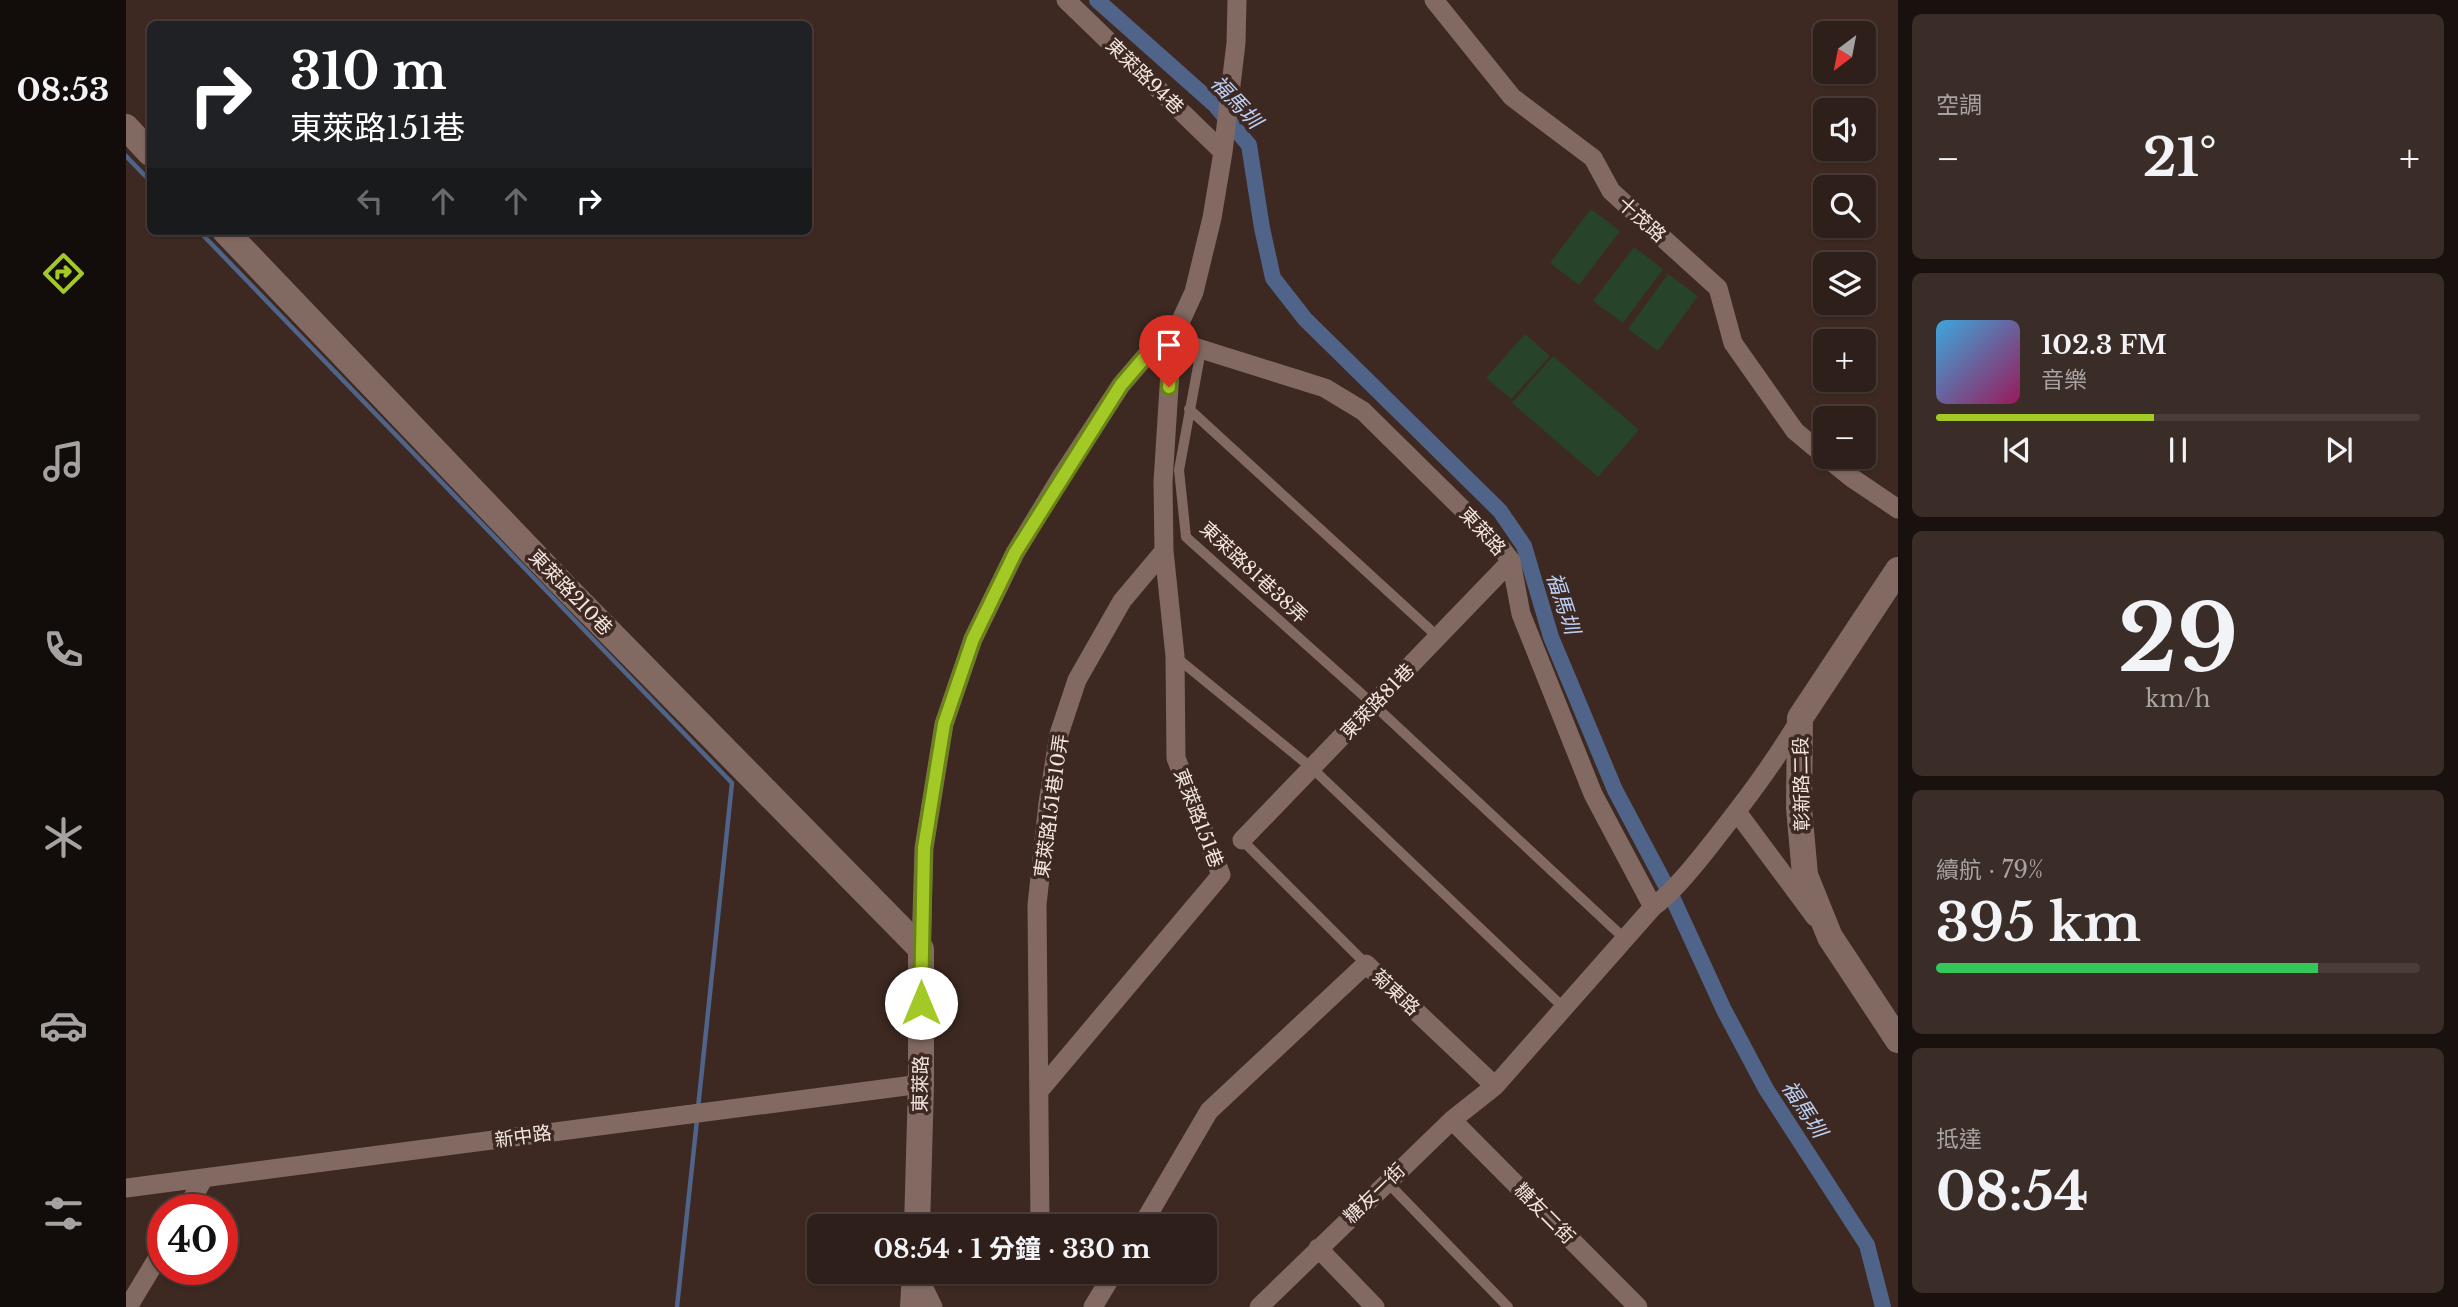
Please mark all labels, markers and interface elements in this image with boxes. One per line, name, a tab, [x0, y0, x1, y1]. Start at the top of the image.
north arrow	[1813, 21, 1876, 84]
map controls	[1813, 21, 1876, 469]
street label: 東萊路94巷	[1101, 34, 1188, 119]
text: 310 m	[290, 41, 447, 102]
icon: right	[175, 49, 266, 140]
text: 08:53	[17, 70, 110, 110]
water label: 福馬圳	[1205, 70, 1269, 136]
text: 空調	[1936, 91, 1982, 119]
button: sound	[1813, 98, 1876, 161]
text: 東萊路151巷	[290, 108, 465, 148]
text: 21°	[2143, 126, 2217, 190]
text: −	[1936, 135, 1960, 182]
text: +	[2399, 135, 2420, 182]
button: search	[1813, 175, 1876, 238]
icon: left	[351, 182, 389, 220]
icon: ahead	[424, 182, 462, 220]
icon: ahead	[497, 182, 535, 220]
icon: right	[570, 182, 608, 220]
street label: 十茂路	[1613, 192, 1671, 247]
icon: directions	[39, 249, 88, 298]
button: layers	[1813, 252, 1876, 315]
pin	[1139, 315, 1199, 387]
icon: arrive	[1150, 326, 1188, 364]
button: +	[1813, 329, 1876, 392]
text: 102.3 FM	[2041, 329, 2167, 361]
text: 音樂	[2041, 366, 2087, 394]
button: −	[1813, 406, 1876, 469]
icon: previous	[1998, 431, 2036, 469]
icon: pause	[2159, 431, 2197, 469]
icon: next	[2320, 431, 2358, 469]
icon: music	[39, 437, 88, 486]
street label: 東萊路	[1455, 503, 1510, 560]
street label: 東萊路81巷38弄	[1195, 517, 1312, 628]
street label: 東萊路210巷	[524, 545, 617, 640]
water label: 福馬圳	[1541, 569, 1586, 640]
text: 29	[2118, 583, 2238, 696]
icon: phone	[39, 625, 88, 674]
street label: 東萊路81巷	[1336, 659, 1419, 744]
text: km/h	[2145, 685, 2211, 713]
street label: 東萊路151巷10弄	[1030, 733, 1073, 879]
street label: 彰新路二段	[1789, 736, 1814, 832]
street label: 東萊路151巷	[1169, 766, 1228, 871]
icon: climate	[39, 813, 88, 862]
text: 續航 · 79%	[1936, 856, 2044, 884]
text: 395 km	[1936, 891, 2141, 955]
street label: 菊東路	[1367, 965, 1424, 1020]
position arrow	[884, 966, 958, 1040]
icon: car	[39, 1001, 88, 1050]
street label: 東萊路	[909, 1055, 932, 1113]
water label: 福馬圳	[1776, 1076, 1834, 1145]
street label: 新中路	[493, 1121, 553, 1152]
text: 抵達	[1936, 1125, 1982, 1153]
street label: 糖友一街	[1339, 1159, 1410, 1228]
text: 08:54	[1936, 1160, 2089, 1224]
street label: 糖友二街	[1510, 1178, 1580, 1248]
icon: filters	[39, 1189, 88, 1238]
speed limit sign: 40	[147, 1194, 238, 1285]
text: 08:54 · 1 分鐘 · 330 m	[873, 1233, 1151, 1265]

